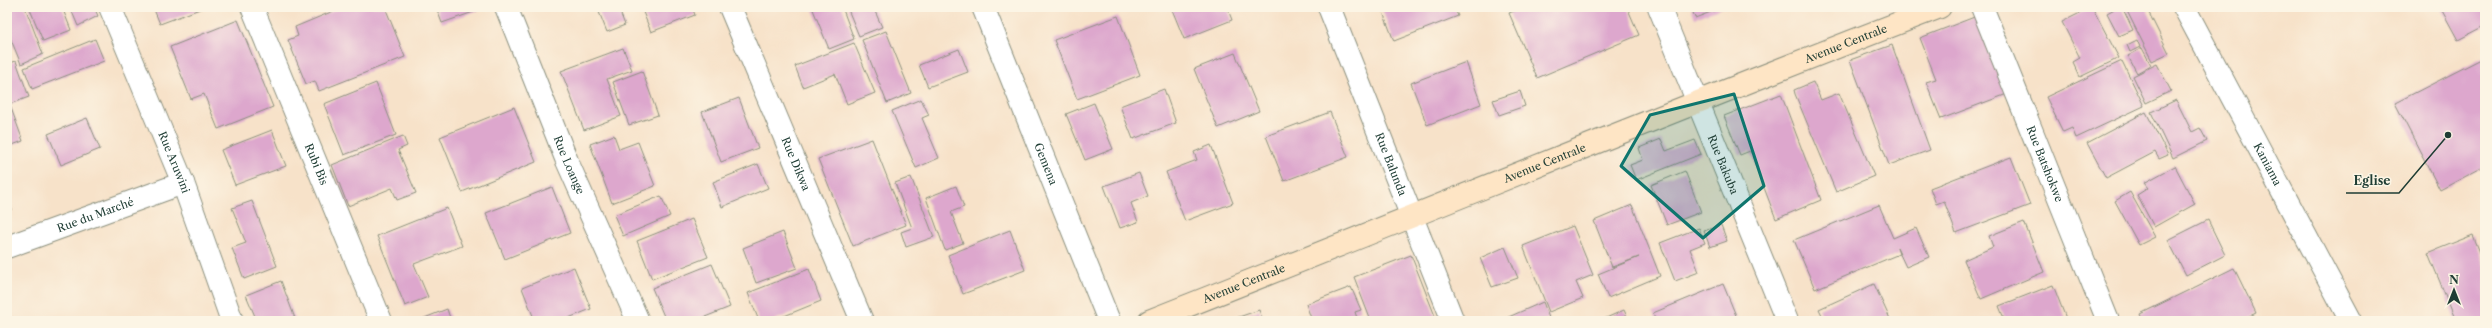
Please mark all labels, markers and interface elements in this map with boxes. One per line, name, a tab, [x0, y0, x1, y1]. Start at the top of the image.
street label: Avenue Centrale	[1802, 21, 1889, 66]
street label: Rue Batshokwe	[2023, 124, 2066, 204]
street label: Rue Aruwini	[155, 129, 193, 196]
street label: Rue Balunda	[1372, 131, 1410, 198]
street label: Rue Loange	[551, 133, 588, 196]
street label: Rue Bakuba	[1705, 133, 1742, 196]
street label: Rue Dikwa	[778, 135, 813, 193]
street label: Avenue Centrale	[1501, 140, 1588, 186]
street label: Kaniama	[2250, 140, 2285, 188]
street label: Rubi Bis	[302, 141, 331, 187]
street label: Gemena	[1031, 141, 1061, 187]
callout: Eglise	[2346, 169, 2399, 193]
text: Eglise	[2354, 173, 2390, 188]
street label: Rue du Marché	[55, 195, 136, 235]
street label: Avenue Centrale	[1200, 261, 1287, 306]
north arrow	[2434, 270, 2474, 310]
text: N	[2449, 273, 2459, 287]

